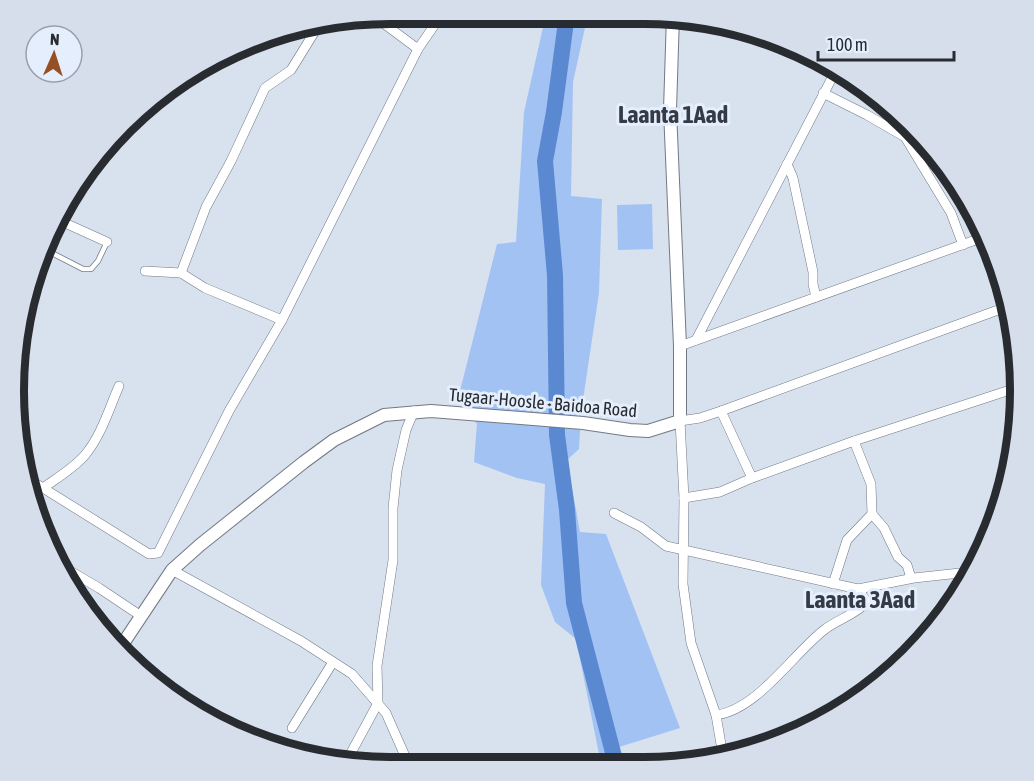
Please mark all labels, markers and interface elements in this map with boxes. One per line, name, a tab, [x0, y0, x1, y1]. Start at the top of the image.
north arrow	[24, 24, 84, 84]
scale bar	[818, 24, 954, 62]
text: N	[50, 30, 60, 48]
text: 100 m	[827, 34, 868, 55]
district label: Laanta 1Aad	[618, 101, 728, 128]
street label: Tugaar-Hoosle - Baidoa Road	[448, 384, 638, 421]
district label: Laanta 3Aad	[805, 586, 915, 613]

